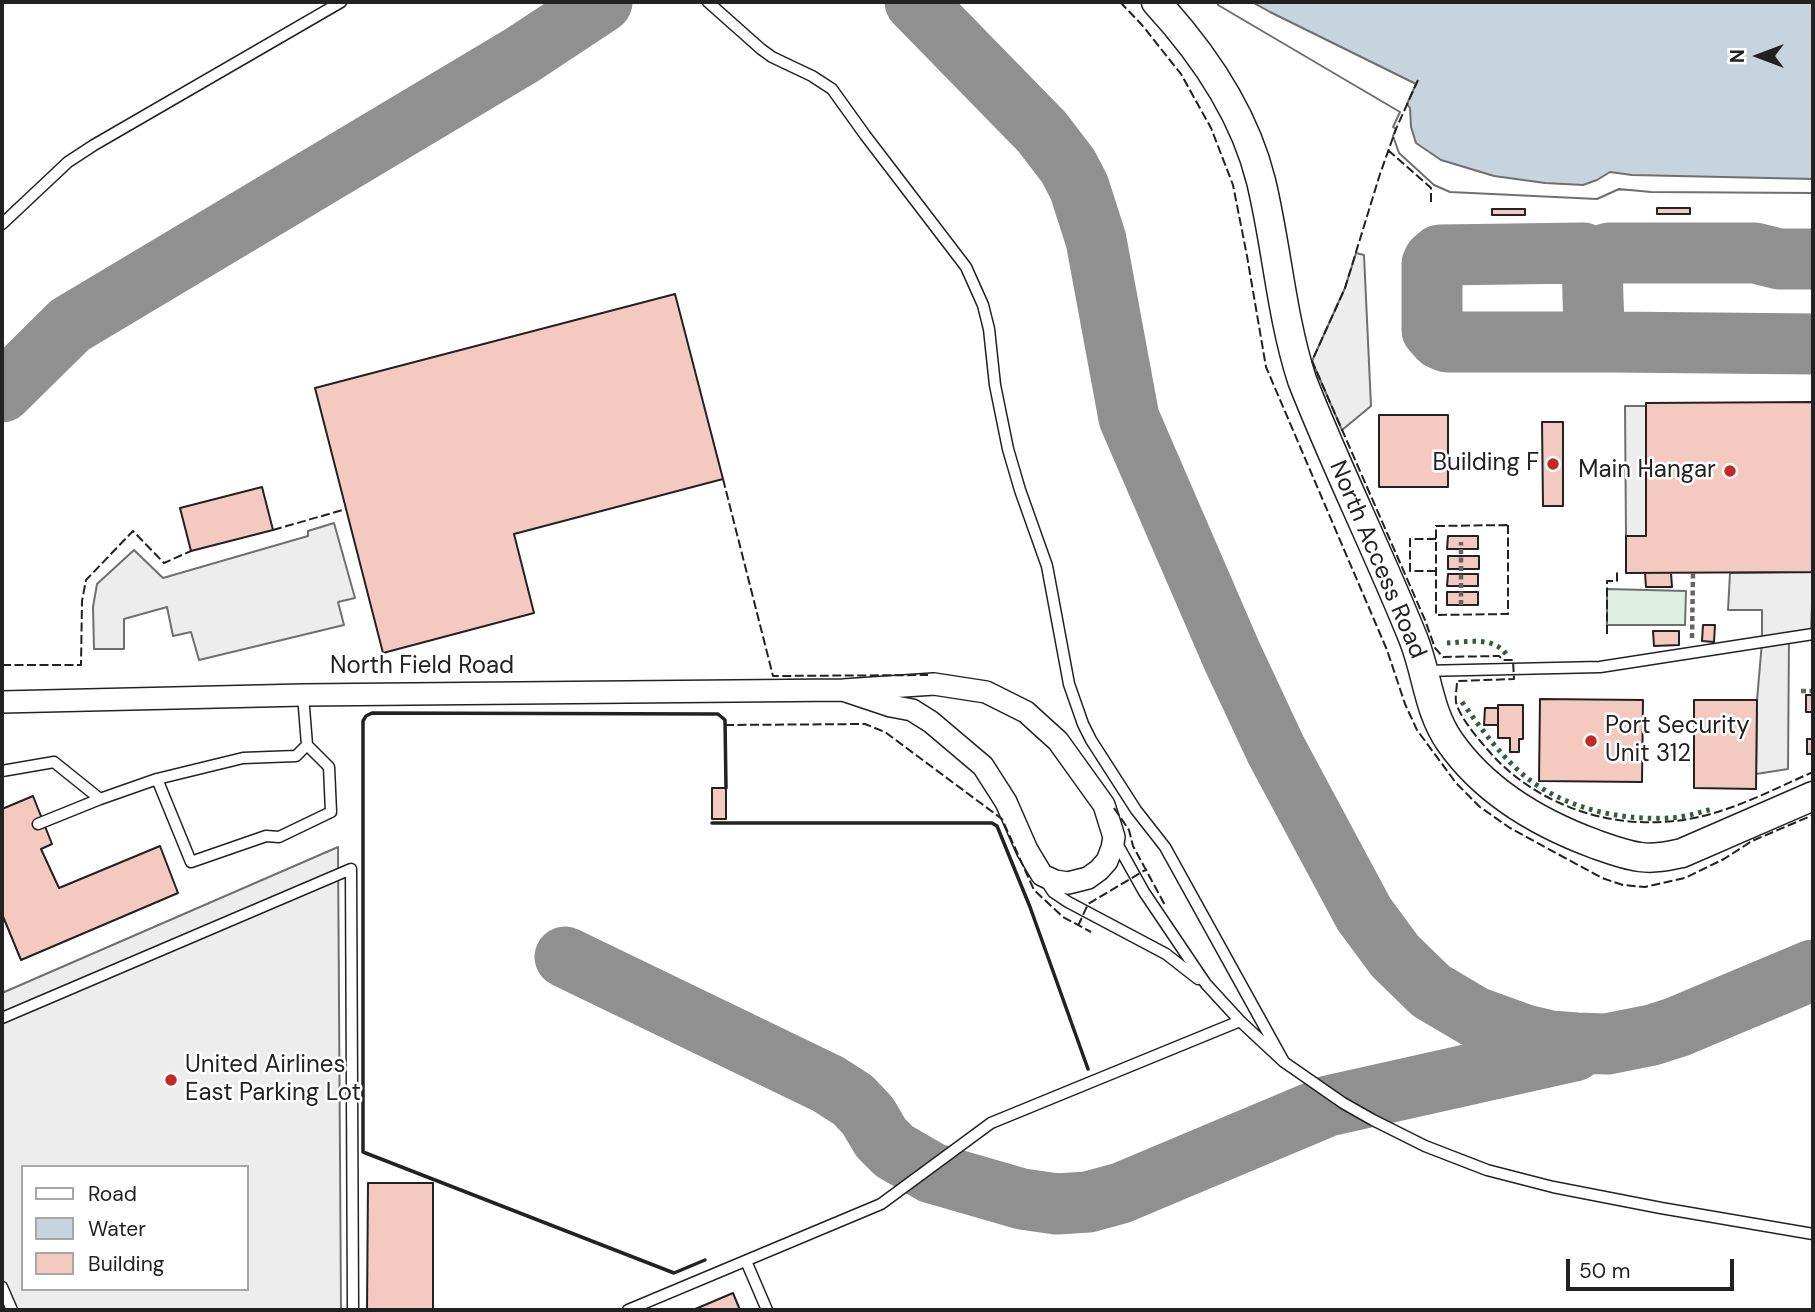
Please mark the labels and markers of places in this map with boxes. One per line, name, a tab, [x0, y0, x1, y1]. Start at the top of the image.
place label: Building F	[1432, 450, 1539, 478]
marker: Building F	[1545, 456, 1561, 472]
place label: Main Hangar	[1578, 457, 1716, 485]
marker: Main Hangar	[1722, 463, 1738, 479]
place label: Port Security Unit 312	[1605, 713, 1750, 769]
marker: Port Security Unit 312	[1583, 733, 1599, 749]
place label: United Airlines East Parking Lot	[185, 1052, 361, 1108]
marker: United Airlines East Parking Lot	[163, 1072, 179, 1088]

